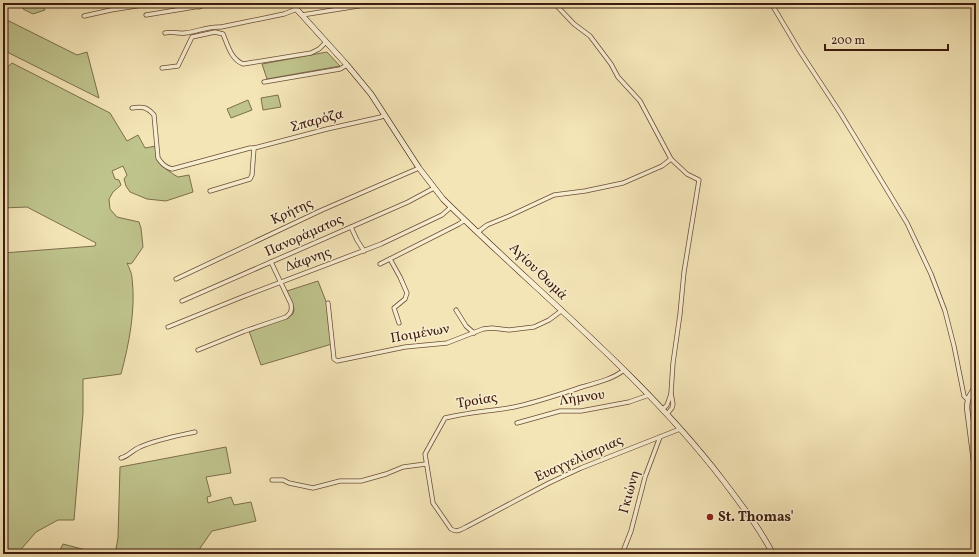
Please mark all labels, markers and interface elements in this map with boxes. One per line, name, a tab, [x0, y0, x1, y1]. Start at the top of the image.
scale bar	[825, 26, 948, 52]
text: 200 m	[831, 33, 865, 49]
street label: Σπαρόζα	[288, 105, 346, 137]
street label: Κρήτης	[268, 194, 316, 230]
street label: Πανοράματος	[262, 210, 346, 262]
street label: Αγίου Θωμά	[505, 239, 572, 305]
street label: Δάφνης	[282, 243, 334, 277]
street label: Ποιμένων	[389, 319, 451, 349]
street label: Λήμνου	[558, 385, 606, 411]
street label: Τροίας	[455, 388, 499, 414]
street label: Ευαγγελίστριας	[532, 431, 626, 487]
street label: Γκιώνη	[615, 468, 645, 516]
place label: St. Thomas'	[718, 508, 794, 527]
marker: St. Thomas'	[705, 512, 715, 522]

